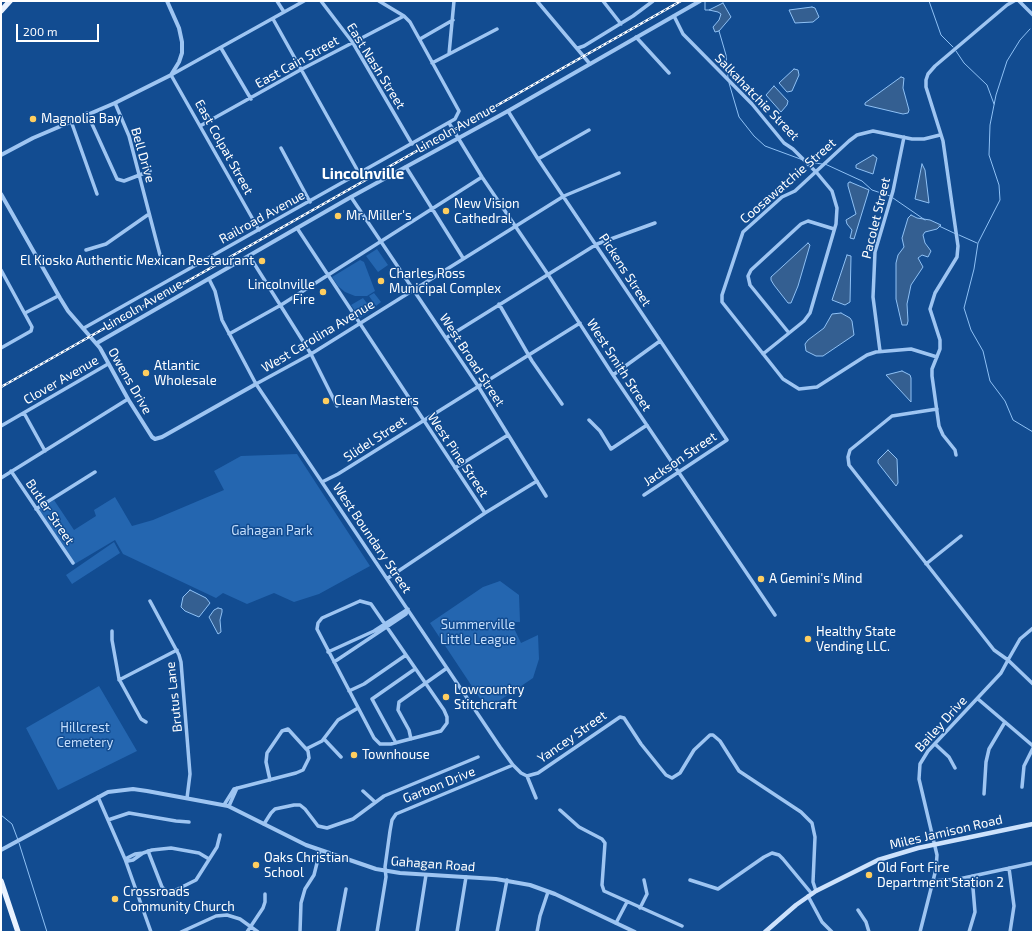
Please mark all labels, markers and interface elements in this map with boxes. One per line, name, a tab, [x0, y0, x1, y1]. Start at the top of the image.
scale bar	[18, 16, 101, 42]
street label: East Nash Street	[343, 20, 409, 112]
text: 200 m	[23, 24, 57, 38]
street label: East Cain Street	[252, 33, 342, 91]
street label: Salkahatchie Street	[712, 50, 802, 144]
street label: East Colpat Street	[191, 97, 257, 197]
street label: Lincoln Avenue	[413, 100, 499, 156]
place label: Magnolia Bay	[41, 111, 121, 127]
marker: Magnolia Bay	[28, 114, 38, 124]
street label: Bell Drive	[128, 126, 158, 184]
street label: Coosawatchie Street	[737, 135, 839, 227]
district label: Lincolnville	[322, 165, 404, 183]
street label: Pacolet Street	[858, 176, 894, 260]
street label: Railroad Avenue	[216, 187, 308, 247]
place label: New Vision Cathedral	[454, 196, 520, 227]
marker: New Vision Cathedral	[441, 206, 451, 216]
place label: Mr. Miller's	[346, 208, 412, 224]
marker: Mr. Miller's	[333, 211, 343, 221]
street label: Pickens Street	[596, 231, 654, 309]
place label: El Kiosko Authentic Mexican Restaurant	[20, 253, 254, 269]
marker: El Kiosko Authentic Mexican Restaurant	[257, 256, 267, 266]
place label: Charles Ross Municipal Complex	[389, 266, 501, 297]
street label: Lincoln Avenue	[101, 276, 185, 334]
marker: Charles Ross Municipal Complex	[376, 276, 386, 286]
place label: Lincolnville Fire	[248, 277, 315, 308]
marker: Lincolnville Fire	[318, 287, 328, 297]
street label: West Carolina Avenue	[259, 296, 377, 376]
street label: West Broad Street	[436, 311, 508, 409]
street label: West Smith Street	[583, 316, 655, 414]
street label: Owens Drive	[105, 345, 155, 417]
street label: Clover Avenue	[21, 352, 101, 408]
place label: Atlantic Wholesale	[154, 358, 217, 389]
marker: Atlantic Wholesale	[141, 368, 151, 378]
place label: Clean Masters	[334, 393, 419, 409]
marker: Clean Masters	[321, 396, 331, 406]
street label: West Pine Street	[424, 410, 492, 500]
street label: Slidel Street	[341, 413, 409, 465]
street label: Jackson Street	[640, 429, 720, 489]
street label: Butler Street	[22, 476, 78, 548]
street label: West Boundary Street	[329, 480, 415, 596]
park label: Gahagan Park	[231, 523, 313, 539]
place label: A Gemini's Mind	[769, 571, 862, 587]
marker: A Gemini's Mind	[756, 574, 766, 584]
park label: Summerville Little League	[440, 617, 516, 648]
place label: Healthy State Vending LLC.	[816, 624, 896, 655]
marker: Healthy State Vending LLC.	[803, 634, 813, 644]
street label: Brutus Lane	[163, 661, 185, 733]
place label: Lowcountry Stitchcraft	[454, 682, 524, 713]
marker: Lowcountry Stitchcraft	[441, 692, 451, 702]
street label: Bailey Drive	[912, 693, 970, 755]
street label: Yancey Street	[535, 708, 609, 766]
park label: Hillcrest Cemetery	[57, 720, 113, 751]
place label: Townhouse	[362, 747, 430, 763]
marker: Townhouse	[349, 750, 359, 760]
street label: Garbon Drive	[401, 763, 477, 807]
street label: Miles Jamison Road	[888, 811, 1004, 853]
place label: Oaks Christian School	[264, 850, 349, 881]
street label: Gahagan Road	[390, 853, 476, 875]
marker: Oaks Christian School	[251, 860, 261, 870]
place label: Old Fort Fire Department Station 2	[877, 860, 1004, 891]
marker: Old Fort Fire Department Station 2	[864, 870, 874, 880]
place label: Crossroads Community Church	[123, 884, 235, 915]
marker: Crossroads Community Church	[110, 894, 120, 904]

